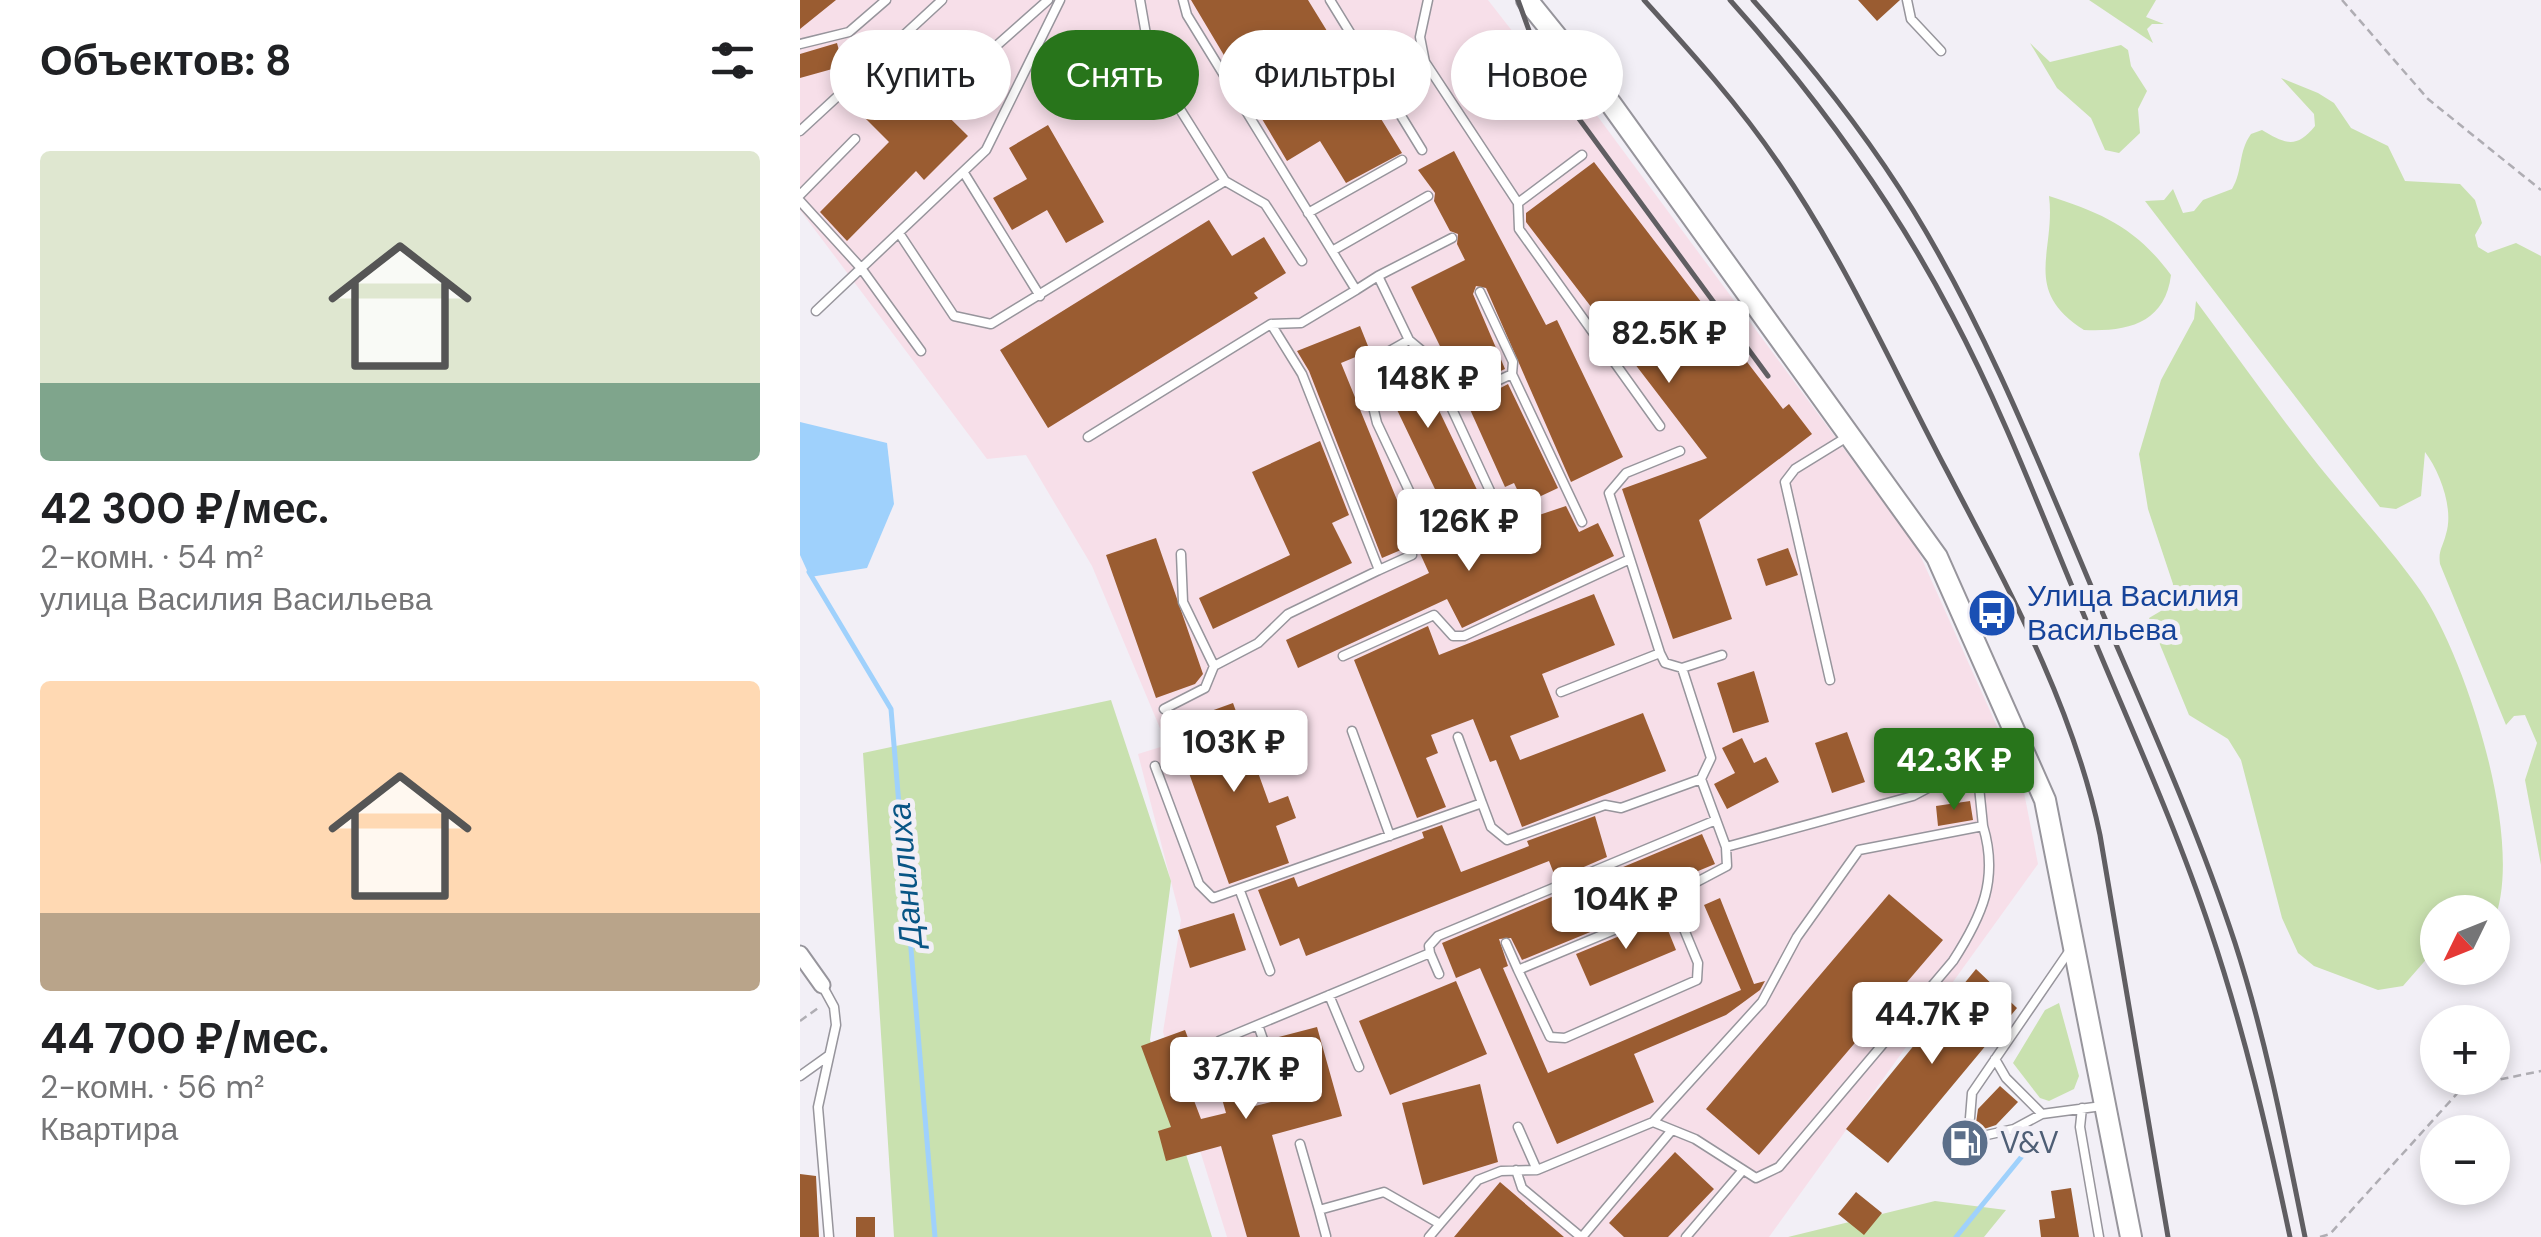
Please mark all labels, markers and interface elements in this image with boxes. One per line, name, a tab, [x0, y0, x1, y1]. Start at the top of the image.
chip: Купить	[830, 30, 1011, 120]
chip: Снять	[1031, 30, 1199, 120]
chip: Фильтры	[1219, 30, 1431, 120]
chip: Новое	[1451, 30, 1623, 120]
text: Объектов: 8	[40, 33, 292, 88]
icon: filters	[705, 33, 760, 88]
icon: home	[310, 216, 490, 396]
pin: 82.5K ₽	[1577, 301, 1761, 386]
text: 82.5K ₽	[1611, 312, 1727, 354]
pin: 148K ₽	[1347, 346, 1509, 431]
text: 148K ₽	[1377, 357, 1479, 399]
text: 42 300 ₽/мес.	[40, 481, 329, 536]
pin: 126K ₽	[1388, 489, 1550, 574]
text: 126K ₽	[1419, 500, 1519, 542]
text: 2-комн. · 54 m²	[40, 536, 264, 578]
place label: Улица Василия Васильева	[2027, 576, 2239, 649]
text: улица Василия Васильева	[40, 578, 432, 620]
bus stop icon: Улица Василия Васильева	[1966, 587, 2018, 639]
pin: 103K ₽	[1153, 710, 1315, 795]
text: 103K ₽	[1183, 721, 1285, 763]
pin: 42.3K ₽	[1862, 728, 2046, 813]
text: 42.3K ₽	[1896, 739, 2012, 781]
icon: home	[310, 746, 490, 926]
water label: Данилиха	[878, 801, 933, 952]
pin: 104K ₽	[1545, 867, 1707, 952]
text: 104K ₽	[1574, 878, 1678, 920]
north arrow	[2420, 895, 2510, 985]
map controls	[2420, 895, 2510, 1205]
pin: 44.7K ₽	[1840, 982, 2024, 1067]
text: 44.7K ₽	[1874, 993, 1990, 1035]
button: +	[2420, 1005, 2510, 1095]
text: 44 700 ₽/мес.	[40, 1011, 329, 1066]
pin: 37.7K ₽	[1154, 1037, 1338, 1122]
text: 37.7K ₽	[1192, 1048, 1300, 1090]
text: 2-комн. · 56 m²	[40, 1066, 264, 1108]
text: Квартира	[40, 1108, 178, 1150]
button: −	[2420, 1115, 2510, 1205]
fuel station icon: V&V	[1939, 1117, 1991, 1169]
place label: V&V	[2000, 1123, 2059, 1162]

